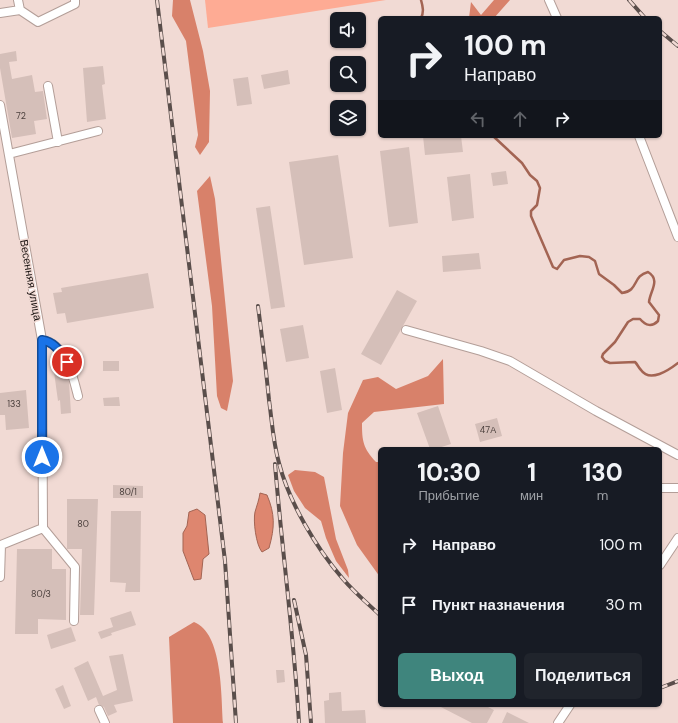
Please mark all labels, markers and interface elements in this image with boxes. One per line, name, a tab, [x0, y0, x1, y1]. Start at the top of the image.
map controls	[330, 12, 366, 136]
button: sound	[330, 12, 366, 48]
text: 100 m	[464, 27, 547, 64]
icon: right	[398, 32, 450, 84]
button: search	[330, 56, 366, 92]
text: Направо	[464, 63, 536, 87]
button: layers	[330, 100, 366, 136]
icon: left	[467, 108, 489, 130]
icon: ahead	[509, 108, 531, 130]
icon: right	[551, 108, 573, 130]
house number: 72	[16, 110, 26, 122]
street label: Весенняя улица	[17, 238, 45, 323]
pin	[50, 345, 84, 379]
icon: arrive	[56, 351, 78, 373]
house number: 133	[7, 398, 21, 410]
house number: 47А	[480, 424, 496, 436]
position arrow	[21, 436, 63, 478]
text: 10:30	[417, 457, 481, 488]
text: 1	[527, 457, 536, 488]
text: 130	[582, 457, 623, 488]
house number: 80/1	[119, 486, 137, 498]
text: Прибытие	[418, 487, 479, 504]
text: мин	[520, 487, 543, 504]
text: m	[597, 487, 608, 504]
house number: 80	[77, 518, 89, 530]
icon: right	[398, 534, 420, 556]
text: Направо	[432, 535, 496, 555]
text: 100 m	[599, 535, 642, 555]
house number: 80/3	[31, 588, 51, 600]
icon: arrive	[398, 594, 420, 616]
text: Пункт назначения	[432, 595, 565, 615]
text: 30 m	[606, 595, 642, 615]
button: Выход	[398, 653, 516, 699]
button: Поделиться	[524, 653, 642, 699]

